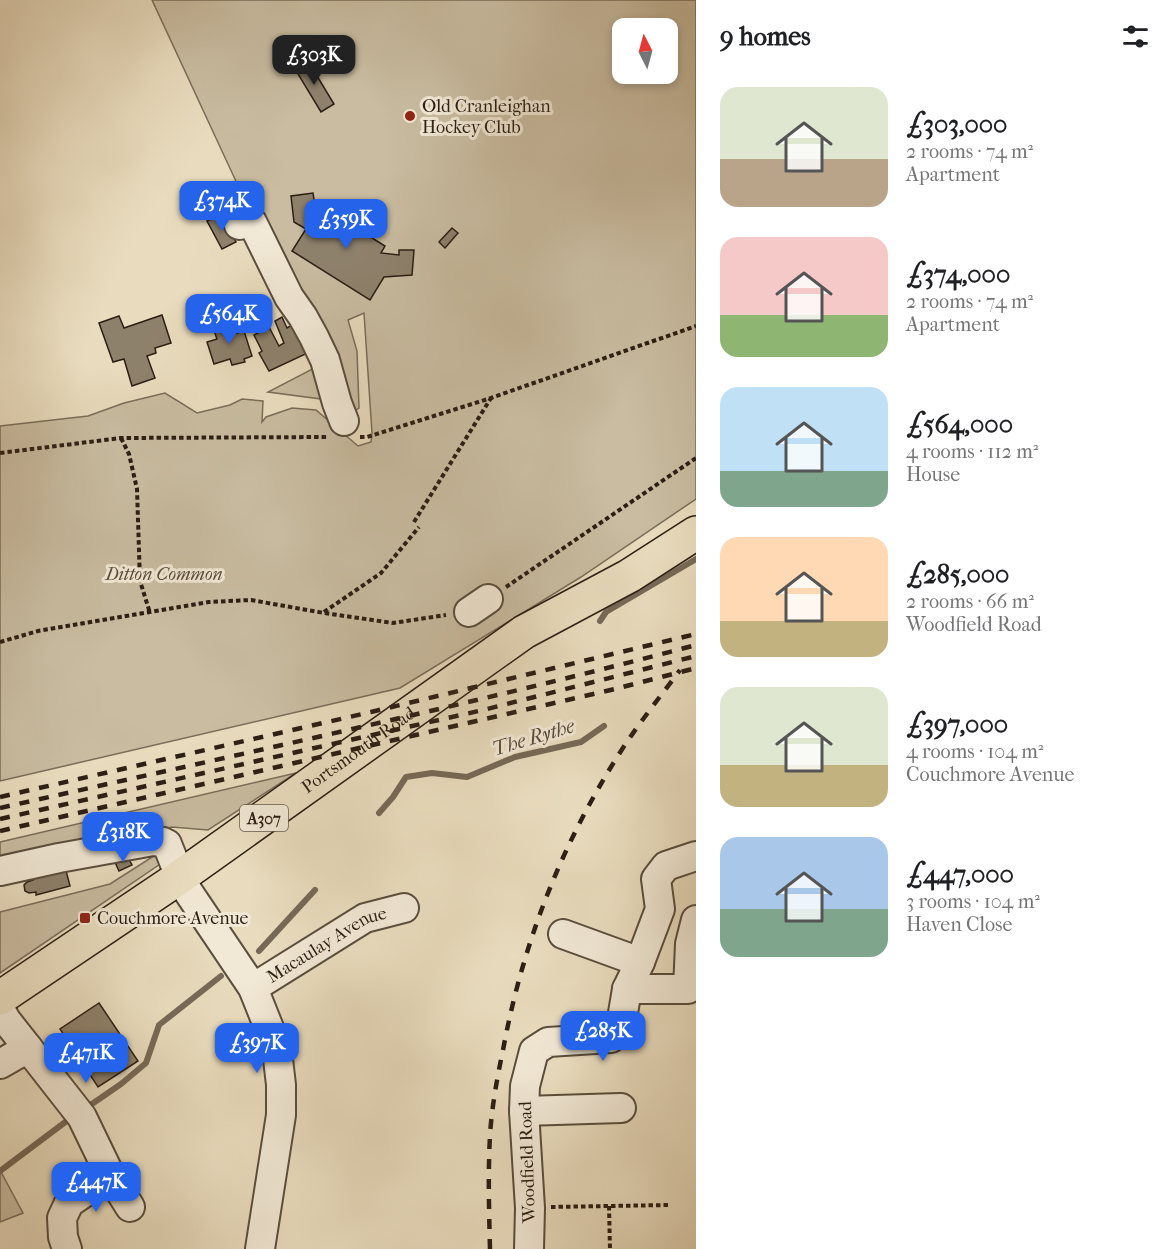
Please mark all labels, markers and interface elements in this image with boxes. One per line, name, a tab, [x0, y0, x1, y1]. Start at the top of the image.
north arrow	[612, 18, 678, 84]
map controls	[612, 18, 678, 84]
icon: filters	[1119, 20, 1152, 53]
text: 9 homes	[720, 21, 811, 52]
pin: £303K	[272, 35, 356, 86]
text: £303K	[286, 43, 342, 66]
place label: Old Cranleighan Hockey Club	[422, 96, 551, 138]
marker: Old Cranleighan Hockey Club	[403, 109, 417, 123]
text: £303,000	[906, 109, 1007, 140]
icon: home	[768, 111, 840, 183]
text: 2 rooms · 74 m²	[906, 140, 1033, 163]
text: Apartment	[906, 163, 1000, 186]
pin: £374K	[180, 181, 264, 232]
text: £374K	[193, 189, 251, 212]
pin: £359K	[304, 199, 388, 250]
text: £359K	[318, 207, 374, 230]
text: £374,000	[906, 259, 1010, 290]
icon: home	[768, 261, 840, 333]
text: 2 rooms · 74 m²	[906, 290, 1033, 313]
pin: £564K	[187, 294, 271, 345]
text: £564K	[199, 302, 259, 325]
text: Apartment	[906, 313, 1000, 336]
text: £564,000	[906, 409, 1013, 440]
icon: home	[768, 411, 840, 483]
text: 4 rooms · 112 m²	[906, 440, 1038, 463]
text: House	[906, 463, 960, 486]
text: £285,000	[906, 559, 1009, 590]
icon: home	[768, 561, 840, 633]
park label: Ditton Common	[104, 564, 223, 585]
text: 2 rooms · 66 m²	[906, 590, 1034, 613]
text: Woodfield Road	[906, 613, 1042, 636]
street label: Portsmouth Road	[298, 703, 420, 798]
text: £397,000	[906, 709, 1008, 740]
icon: home	[768, 711, 840, 783]
water label: The Rythe	[489, 714, 578, 761]
text: 4 rooms · 104 m²	[906, 740, 1044, 763]
text: Couchmore Avenue	[906, 763, 1074, 786]
road number: A307	[240, 805, 288, 831]
pin: £318K	[81, 812, 165, 863]
text: £318K	[96, 820, 150, 843]
text: £447,000	[906, 859, 1014, 890]
icon: home	[768, 861, 840, 933]
text: 3 rooms · 104 m²	[906, 890, 1040, 913]
street label: Macaulay Avenue	[263, 903, 389, 988]
place label: Couchmore Avenue	[97, 908, 249, 929]
marker: Couchmore Avenue	[78, 911, 92, 925]
text: Haven Close	[906, 913, 1012, 936]
pin: £285K	[561, 1011, 645, 1062]
text: £285K	[575, 1019, 631, 1042]
pin: £397K	[215, 1023, 299, 1074]
text: £397K	[229, 1031, 285, 1054]
pin: £471K	[44, 1033, 128, 1084]
text: £471K	[58, 1041, 114, 1064]
street label: Woodfield Road	[515, 1100, 540, 1224]
pin: £447K	[54, 1162, 138, 1213]
text: £447K	[66, 1170, 126, 1193]

